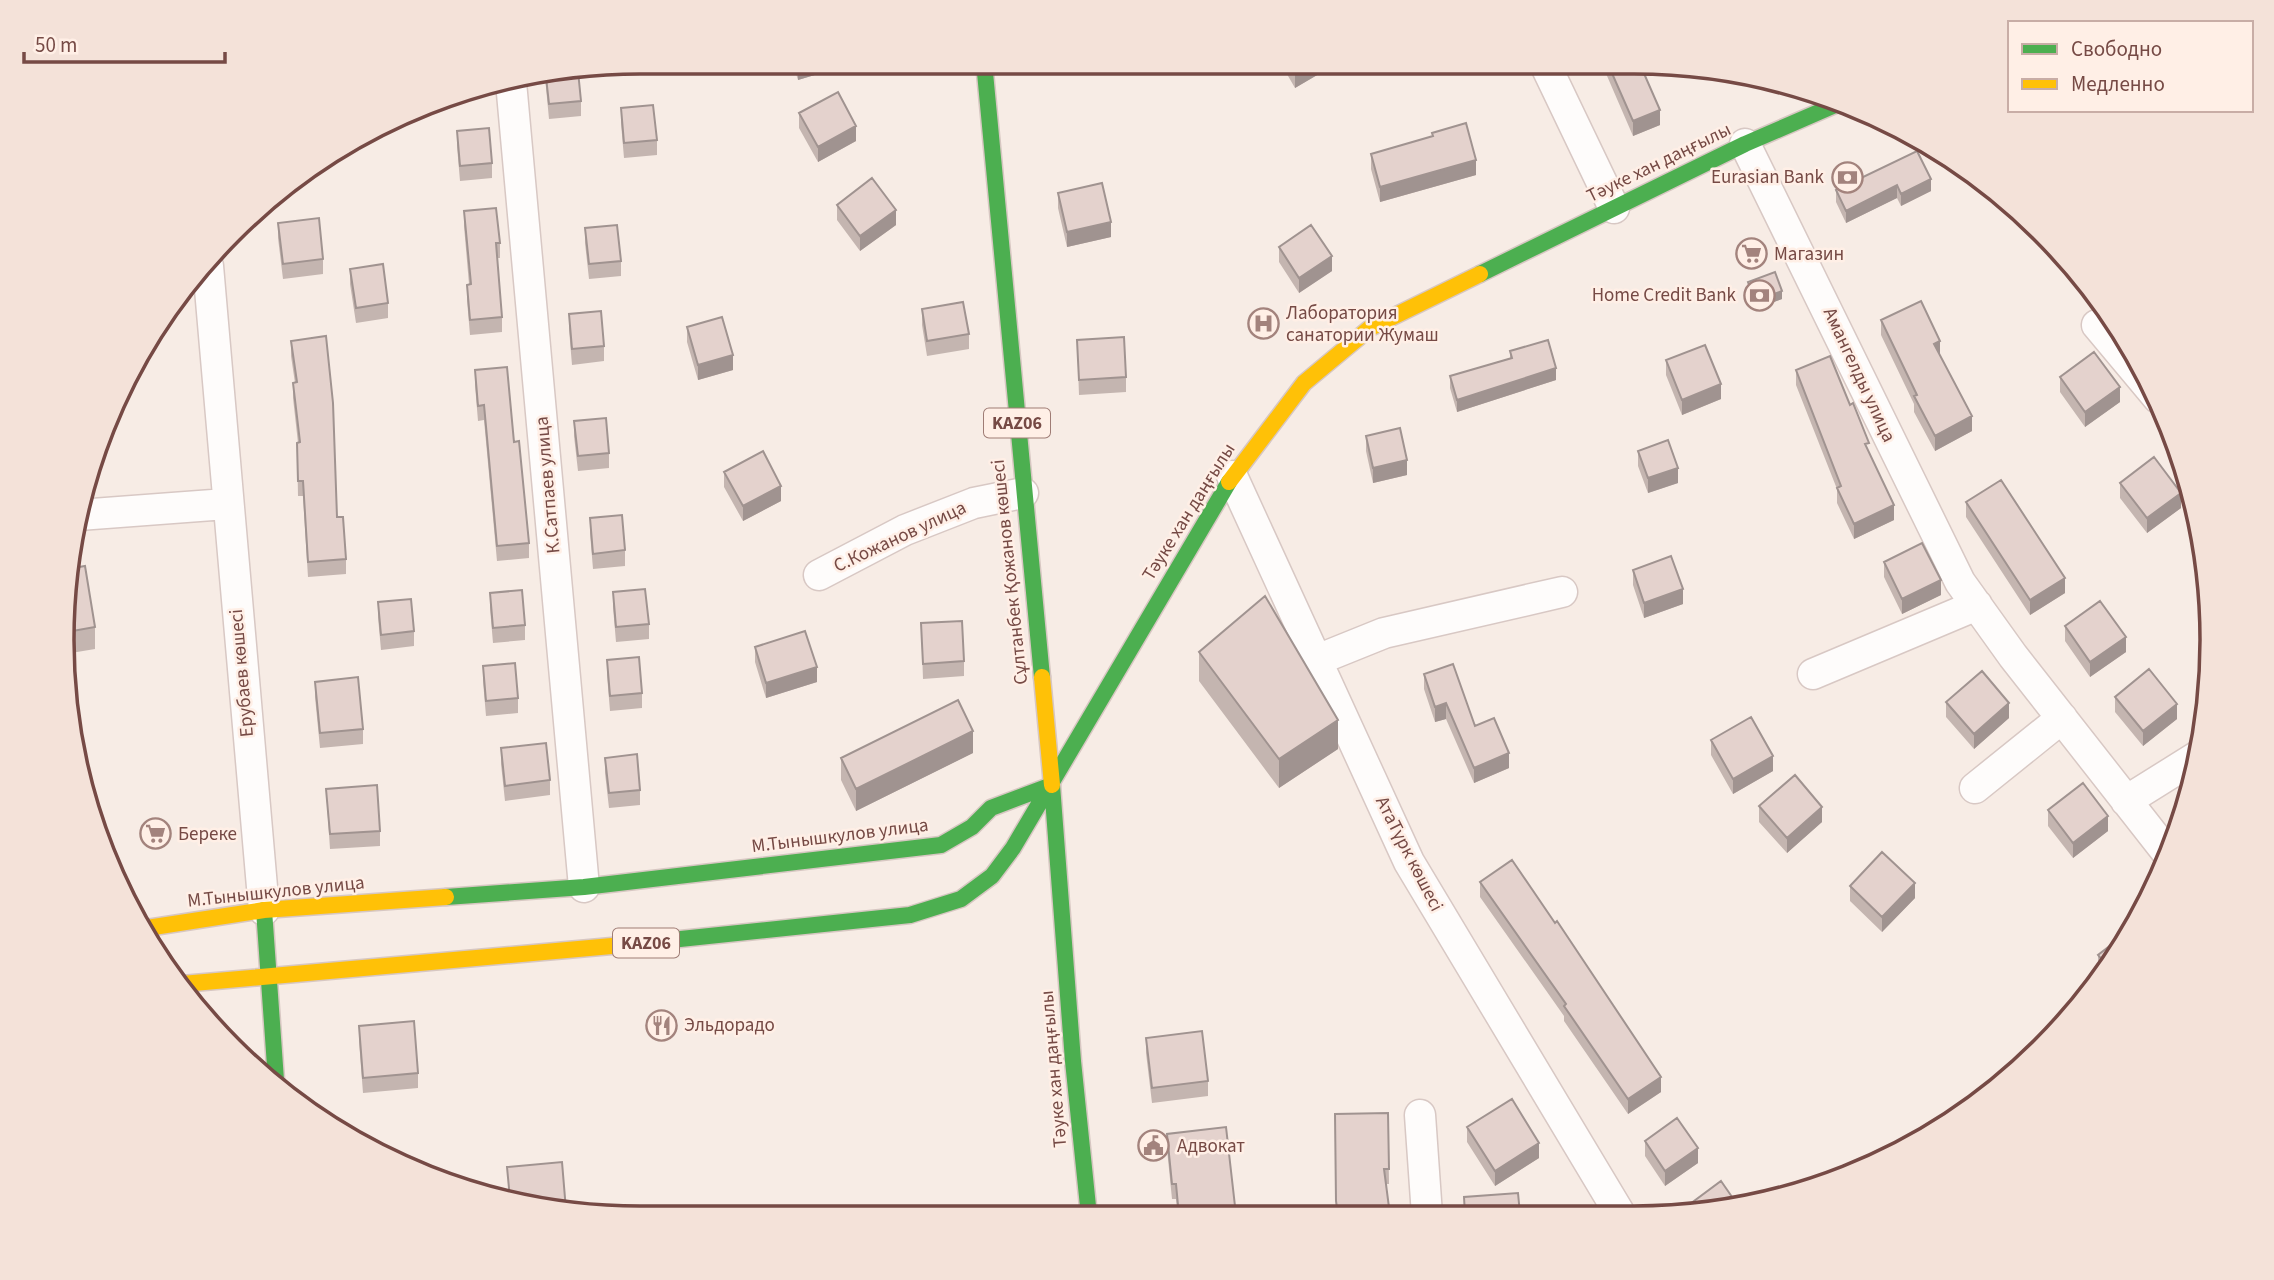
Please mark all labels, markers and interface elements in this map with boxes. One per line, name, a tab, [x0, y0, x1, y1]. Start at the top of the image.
scale bar	[24, 21, 226, 65]
legend	[2008, 21, 2253, 112]
text: 50 m	[35, 30, 77, 60]
text: Свободно	[2071, 34, 2162, 64]
text: Медленно	[2071, 69, 2165, 99]
street label: Тәуке хан даңғылы	[1582, 116, 1736, 210]
bank icon: Eurasian Bank	[1830, 160, 1864, 194]
place label: Eurasian Bank	[1711, 164, 1825, 191]
supermarket icon: Магазин	[1734, 237, 1768, 271]
place label: Магазин	[1774, 241, 1844, 268]
bank icon: Home Credit Bank	[1742, 278, 1776, 312]
place label: Home Credit Bank	[1592, 282, 1737, 309]
place label: Лаборатория санатории Жумаш	[1286, 300, 1439, 349]
street label: Амангелды улица	[1816, 303, 1902, 447]
hospital icon: Лаборатория санатории Жумаш	[1246, 307, 1280, 341]
road number: KАZ06	[984, 408, 1050, 438]
street label: К.Сатпаев улица	[529, 415, 567, 555]
street label: Тәуке хан даңғылы	[1136, 438, 1242, 586]
street label: Сұлтанбек Қожанов көшесі	[985, 458, 1035, 686]
street label: С.Кожанов улица	[829, 494, 971, 580]
street label: Ерубаев көшесі	[223, 608, 261, 738]
street label: АтаТүрк көшесі	[1368, 792, 1450, 916]
street label: М.Тынышкулов улица	[750, 812, 930, 860]
supermarket icon: Береке	[138, 817, 172, 851]
place label: Береке	[178, 821, 237, 848]
street label: М.Тынышкулов улица	[186, 869, 366, 915]
road number: KАZ06	[613, 928, 679, 958]
street label: Тәуке хан даңғылы	[1034, 989, 1074, 1149]
restaurant icon: Эльдорадо	[644, 1008, 678, 1042]
place label: Эльдорадо	[684, 1012, 775, 1039]
public building icon: Адвокат	[1137, 1129, 1171, 1163]
place label: Адвокат	[1177, 1133, 1245, 1160]

